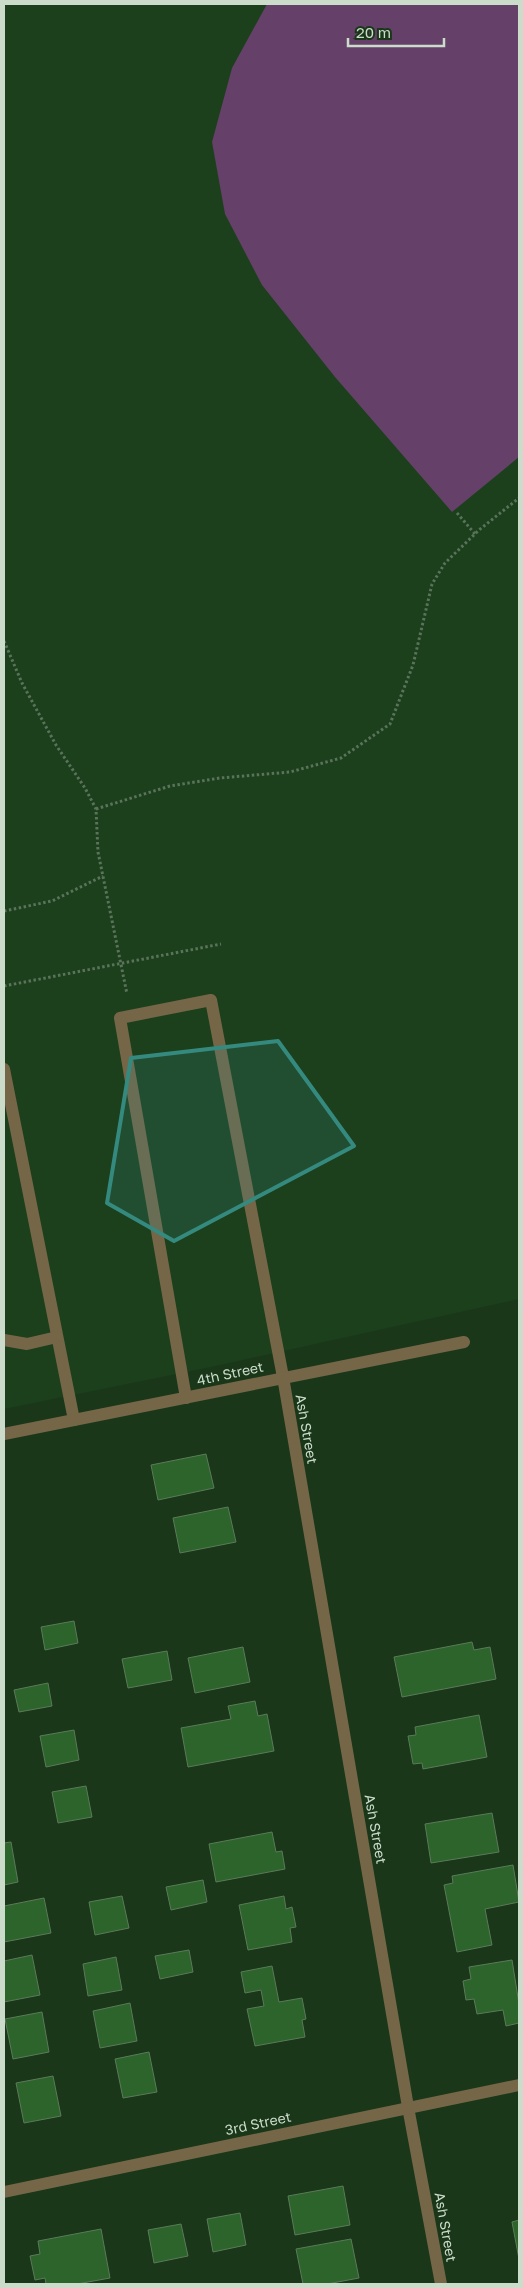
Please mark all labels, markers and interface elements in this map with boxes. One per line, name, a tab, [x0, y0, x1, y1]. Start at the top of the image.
scale bar	[348, 15, 444, 47]
text: 20 m	[356, 23, 391, 41]
street label: 4th Street	[195, 1358, 265, 1388]
street label: Ash Street	[293, 1393, 321, 1465]
street label: Ash Street	[362, 1793, 390, 1865]
street label: 3rd Street	[223, 2108, 293, 2138]
street label: Ash Street	[432, 2191, 460, 2263]

